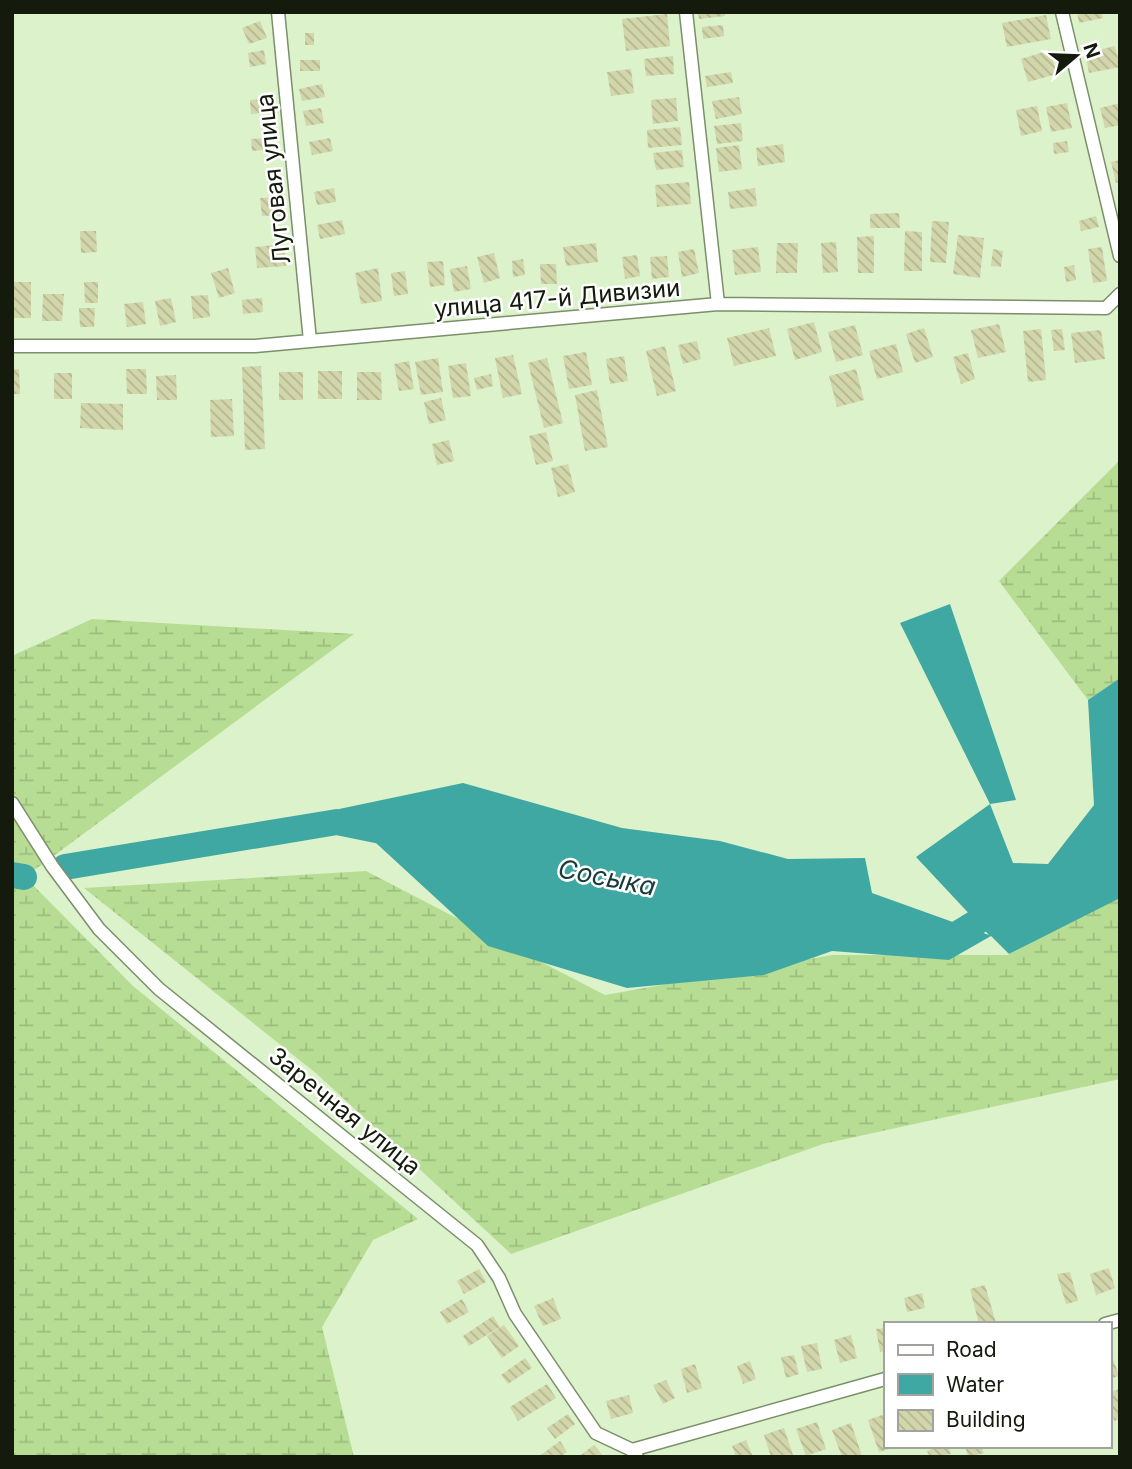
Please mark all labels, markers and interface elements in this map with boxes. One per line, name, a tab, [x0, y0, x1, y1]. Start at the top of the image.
north arrow	[1041, 21, 1111, 91]
text: N	[1078, 40, 1105, 61]
street label: Луговая улица	[250, 92, 296, 266]
street label: улица 417-й Дивизии	[433, 273, 681, 323]
water label: Сосыка	[556, 852, 658, 902]
street label: Заречная улица	[263, 1041, 427, 1181]
legend	[884, 1322, 1111, 1448]
text: Road	[946, 1337, 997, 1362]
text: Water	[946, 1372, 1004, 1397]
text: Building	[946, 1407, 1026, 1432]

